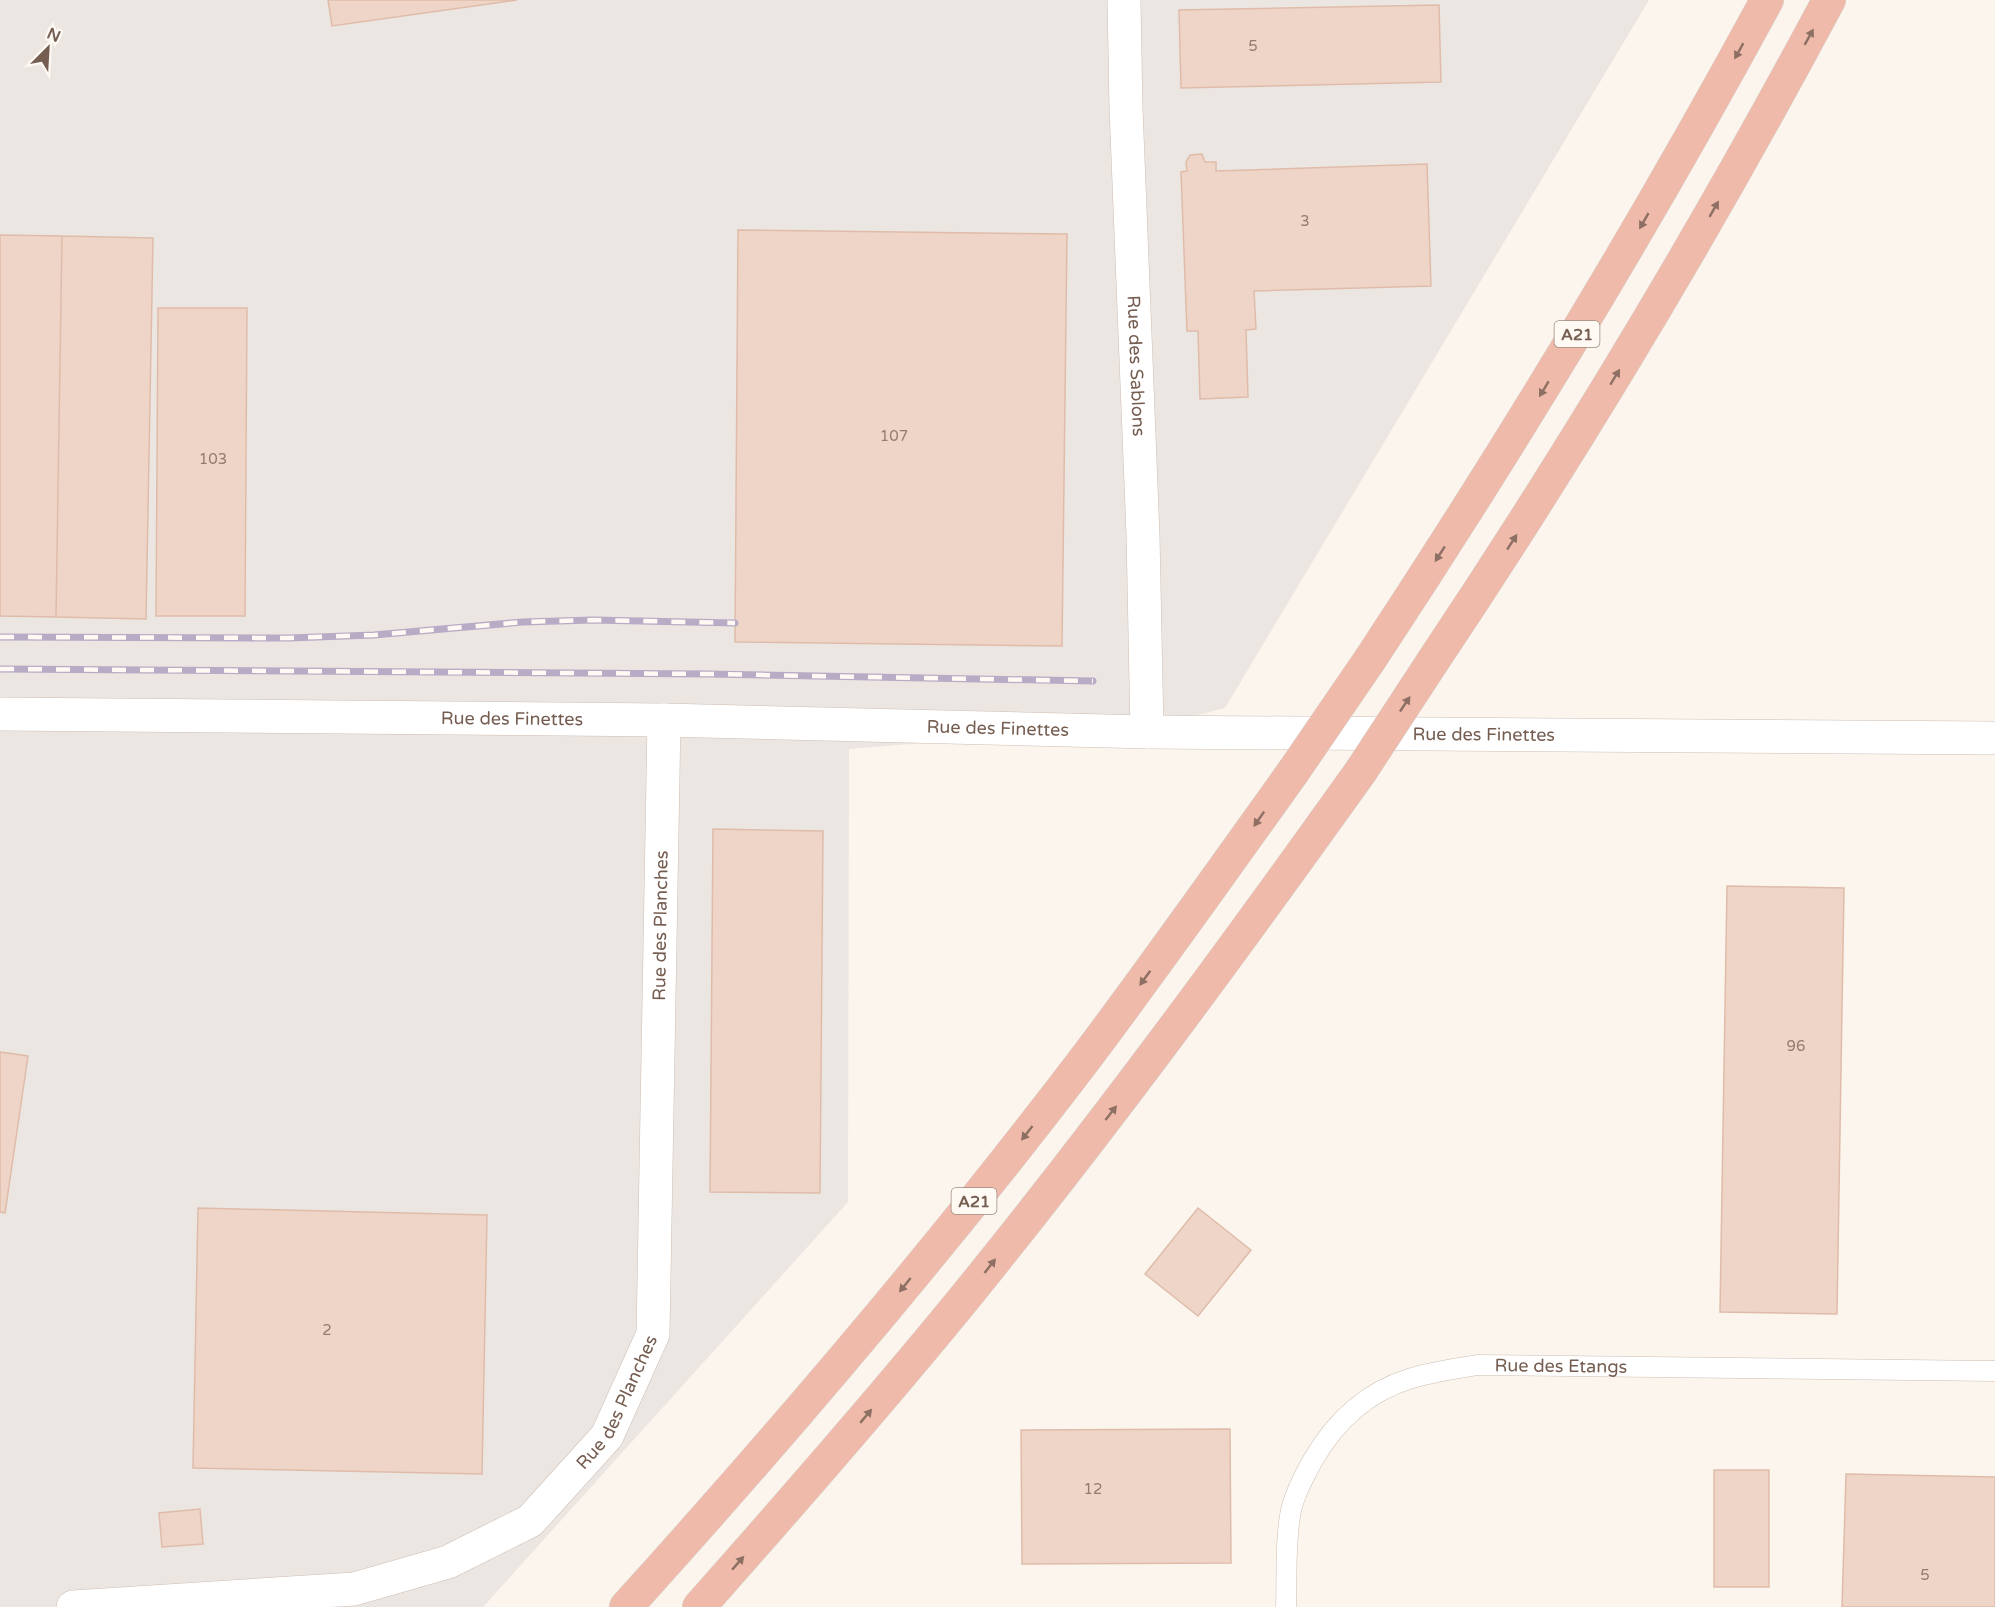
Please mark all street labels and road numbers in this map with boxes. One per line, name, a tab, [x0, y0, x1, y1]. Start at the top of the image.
street label: Rue des Sablons	[1122, 295, 1150, 437]
road number: A21	[1554, 321, 1600, 347]
street label: Rue des Finettes	[441, 707, 583, 730]
street label: Rue des Finettes	[926, 716, 1069, 741]
street label: Rue des Finettes	[1413, 723, 1555, 746]
street label: Rue des Planches	[648, 850, 673, 1001]
road number: A21	[952, 1188, 996, 1214]
street label: Rue des Planches	[571, 1332, 662, 1474]
street label: Rue des Etangs	[1494, 1354, 1627, 1378]

